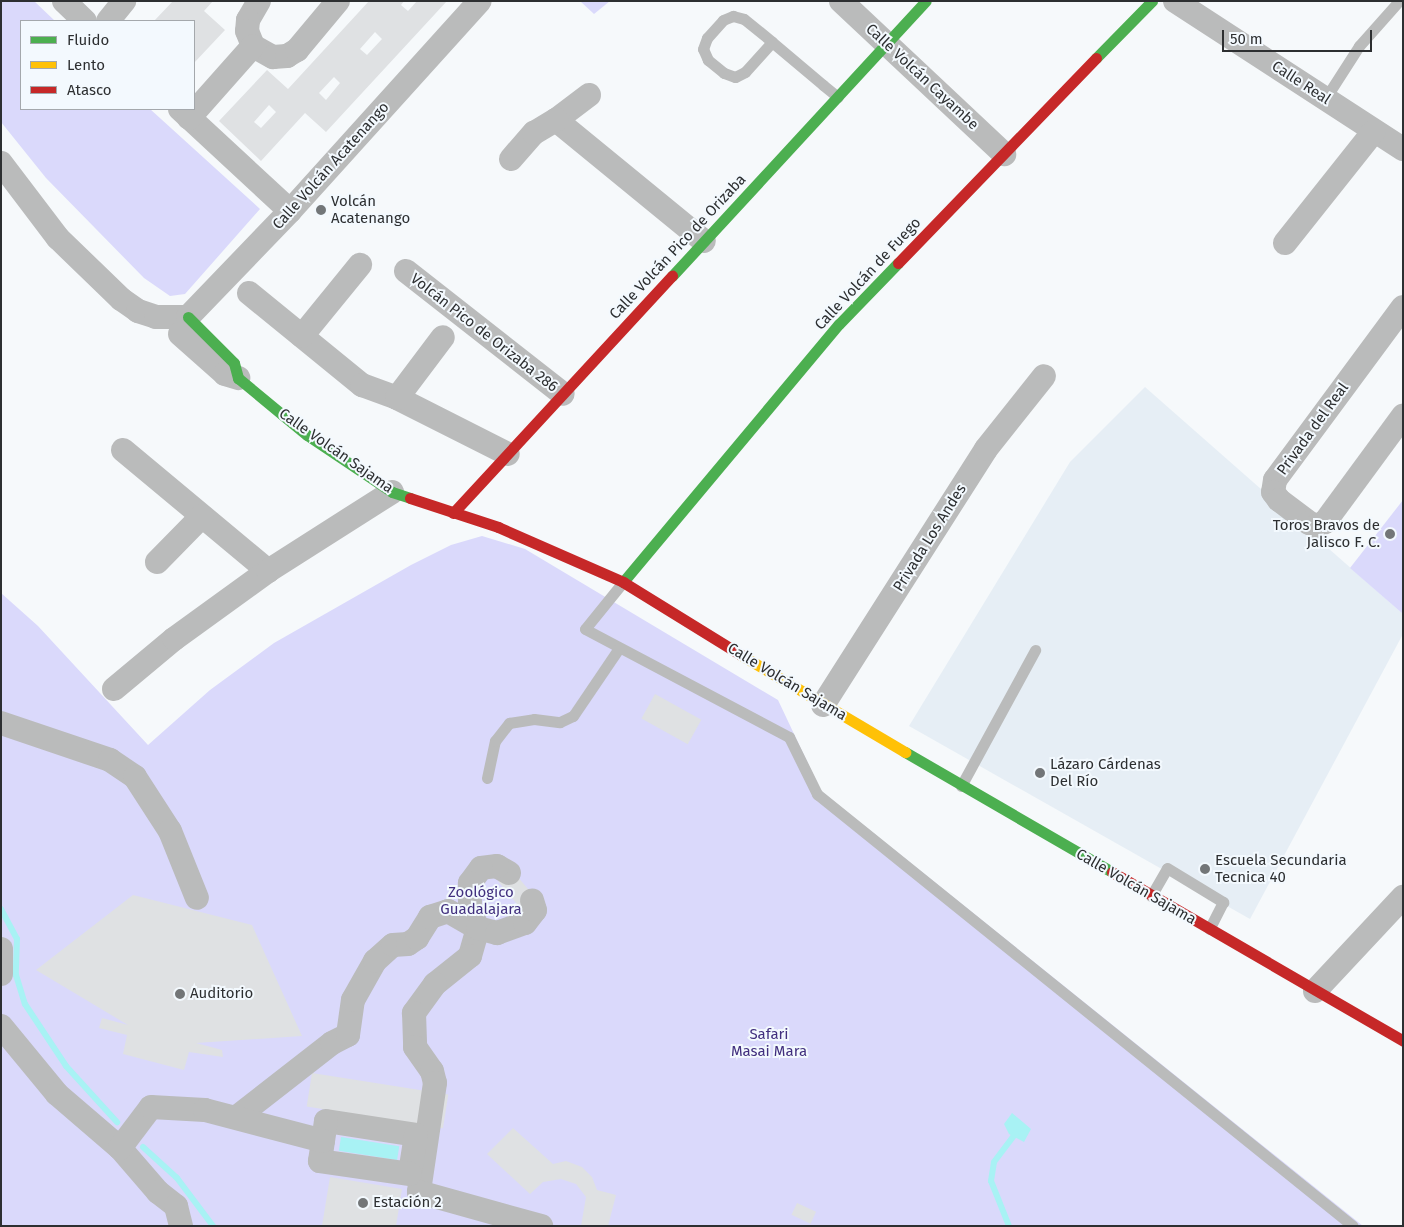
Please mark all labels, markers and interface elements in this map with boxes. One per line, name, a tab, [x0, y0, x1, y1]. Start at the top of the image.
legend	[20, 20, 195, 110]
street label: Calle Volcán Cayambe	[862, 20, 982, 134]
scale bar	[1224, 20, 1374, 52]
text: 50 m	[1230, 30, 1263, 48]
text: Fluido	[67, 31, 109, 49]
text: Lento	[67, 56, 105, 74]
street label: Calle Real	[1268, 57, 1334, 109]
text: Atasco	[67, 81, 112, 99]
street label: Calle Volcán Acatenango	[269, 99, 393, 233]
street label: Calle Volcán Pico de Orizaba	[606, 171, 750, 323]
place label: Volcán Acatenango	[331, 192, 410, 227]
marker: Volcán Acatenango	[315, 204, 327, 216]
street label: Calle Volcán de Fuego	[811, 214, 925, 334]
street label: Volcán Pico de Orizaba 286	[407, 270, 561, 396]
street label: Privada del Real	[1273, 379, 1353, 479]
street label: Calle Volcán Sajama	[275, 405, 397, 497]
street label: Privada Los Andes	[890, 481, 970, 595]
place label: Toros Bravos de Jalisco F. C.	[1273, 516, 1380, 551]
marker: Toros Bravos de Jalisco F. C.	[1384, 528, 1396, 540]
street label: Calle Volcán Sajama	[724, 639, 850, 725]
place label: Lázaro Cárdenas Del Río	[1050, 755, 1161, 790]
marker: Lázaro Cárdenas Del Río	[1034, 767, 1046, 779]
street label: Calle Volcán Sajama	[1073, 845, 1199, 929]
place label: Escuela Secundaria Tecnica 40	[1215, 851, 1347, 886]
marker: Escuela Secundaria Tecnica 40	[1199, 863, 1211, 875]
park label: Zoológico Guadalajara	[440, 883, 522, 918]
place label: Auditorio	[190, 985, 253, 1003]
marker: Auditorio	[174, 988, 186, 1000]
park label: Safari Masai Mara	[731, 1025, 807, 1060]
place label: Estación 2	[373, 1194, 442, 1212]
marker: Estación 2	[357, 1197, 369, 1209]

